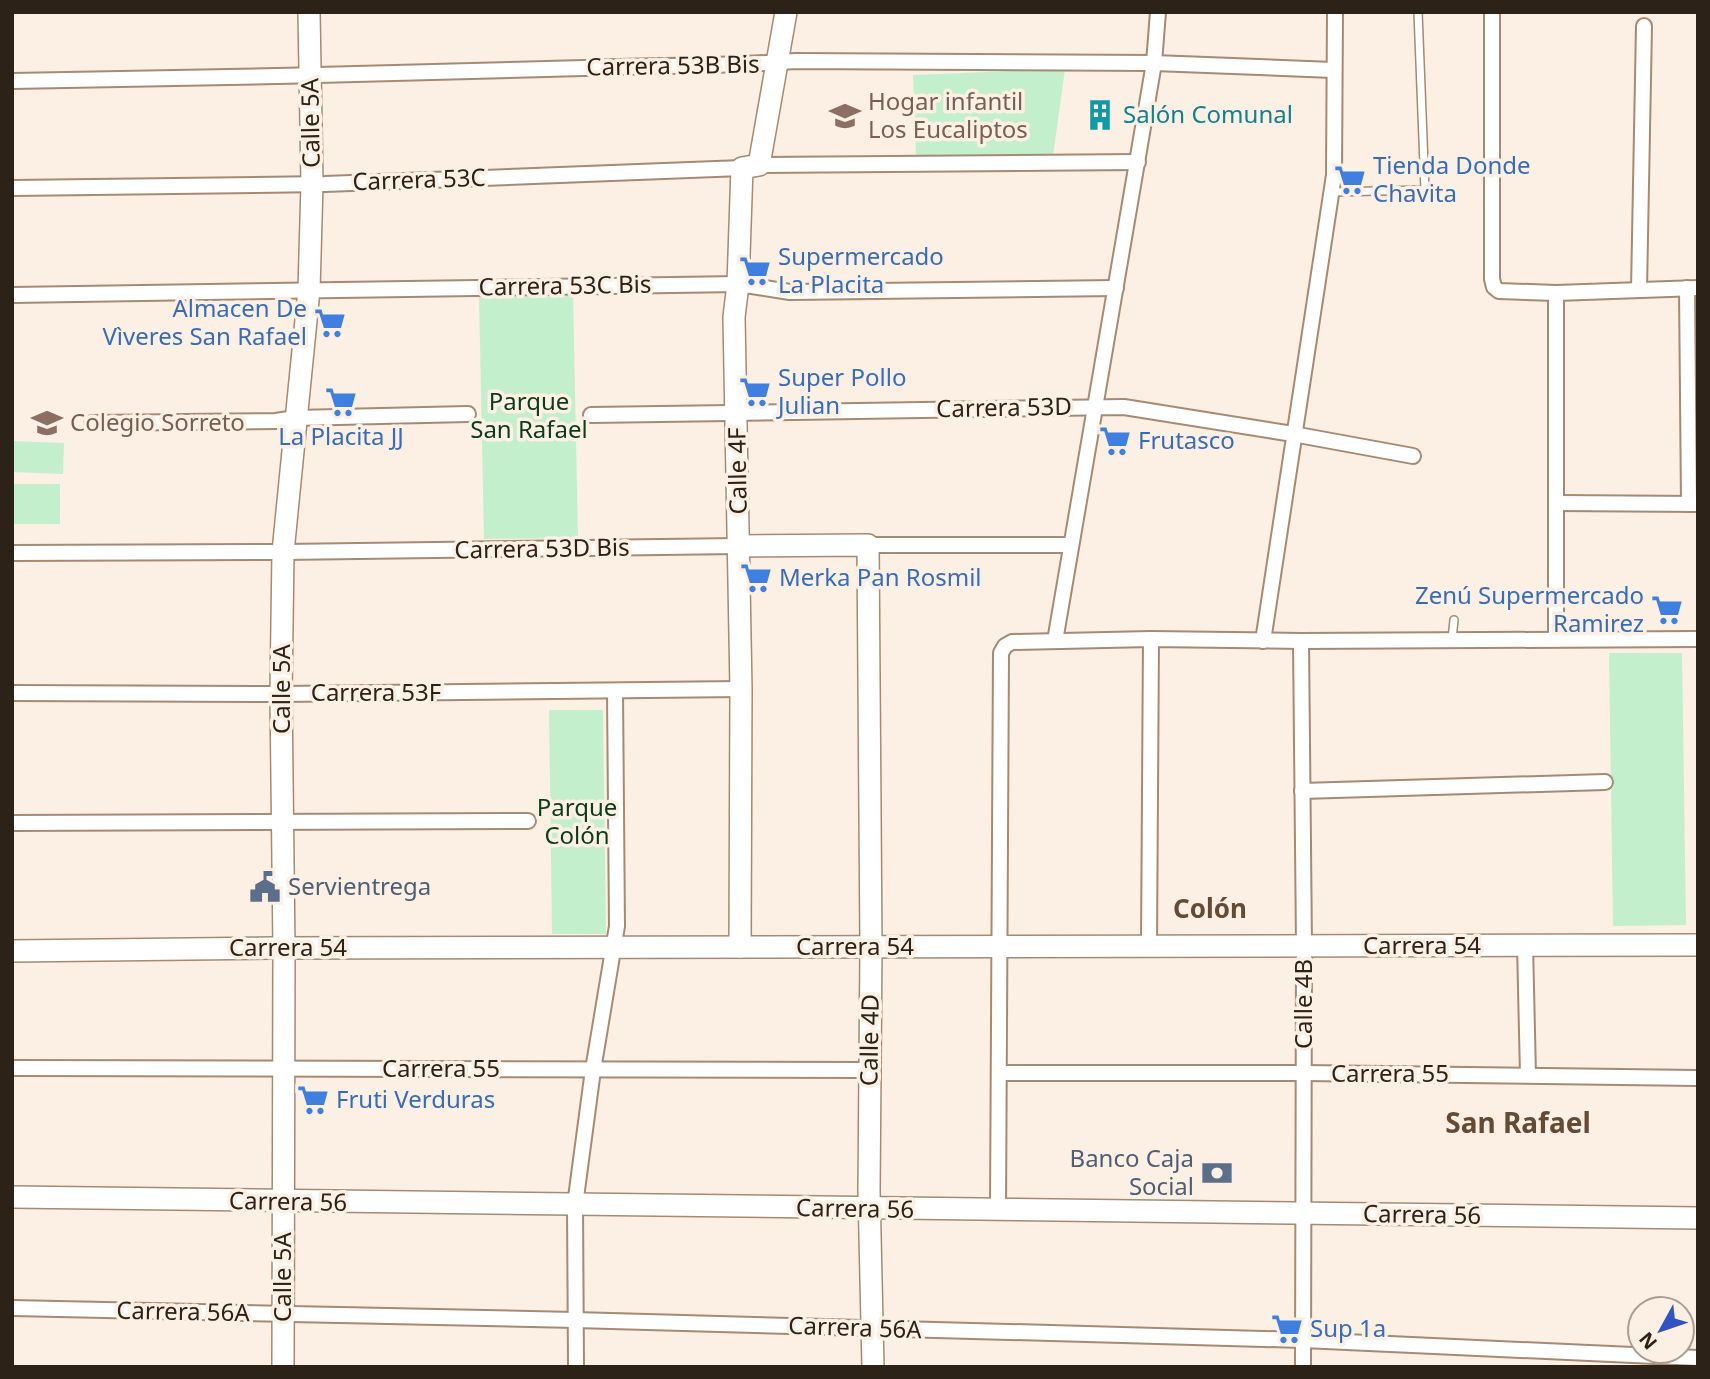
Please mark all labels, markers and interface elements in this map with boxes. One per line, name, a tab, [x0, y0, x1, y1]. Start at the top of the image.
street label: Carrera 53B Bis	[586, 46, 760, 83]
street label: Calle 5A	[292, 77, 327, 168]
place label: Hogar infantil Los Eucaliptos	[868, 84, 1028, 145]
place label: Salón Comunal	[1123, 97, 1293, 130]
building icon: Salón Comunal	[1083, 98, 1117, 132]
school or university icon: Hogar infantil Los Eucaliptos	[828, 99, 862, 133]
place label: Tienda Donde Chavita	[1373, 148, 1531, 209]
street label: Carrera 53C	[352, 160, 486, 197]
supermarket icon: Tienda Donde Chavita	[1333, 163, 1367, 197]
place label: Supermercado La Placita	[778, 239, 944, 300]
supermarket icon: Supermercado La Placita	[738, 254, 772, 288]
street label: Carrera 53C Bis	[478, 266, 652, 303]
place label: Almacen De Vìveres San Rafael	[102, 291, 307, 352]
supermarket icon: Almacen De Vìveres San Rafael	[313, 306, 347, 340]
place label: Super Pollo Julian	[776, 360, 906, 421]
supermarket icon: Super Pollo Julian	[738, 375, 772, 409]
park label: Parque San Rafael	[470, 384, 588, 445]
supermarket icon: La Placita JJ	[324, 385, 358, 419]
street label: Carrera 53D	[936, 389, 1072, 424]
place label: Colegio Sorreto	[70, 405, 245, 438]
school or university icon: Colegio Sorreto	[30, 406, 64, 440]
place label: La Placita JJ	[278, 419, 404, 452]
place label: Frutasco	[1138, 423, 1235, 456]
supermarket icon: Frutasco	[1098, 424, 1132, 458]
street label: Calle 4F	[719, 427, 754, 515]
street label: Carrera 53D Bis	[454, 529, 630, 566]
place label: Merka Pan Rosmil	[779, 560, 982, 593]
supermarket icon: Merka Pan Rosmil	[739, 561, 773, 595]
place label: Zenú Supermercado Ramirez	[1415, 578, 1644, 639]
supermarket icon: Zenú Supermercado Ramirez	[1650, 593, 1684, 627]
street label: Calle 5A	[264, 643, 297, 734]
street label: Carrera 53F	[311, 675, 441, 708]
park label: Parque Colón	[537, 790, 617, 851]
place label: Servientrega	[288, 869, 431, 902]
public building icon: Servientrega	[248, 870, 282, 904]
district label: Colón	[1173, 890, 1247, 926]
street label: Carrera 54	[1363, 928, 1481, 961]
street label: Carrera 54	[796, 929, 914, 962]
street label: Carrera 54	[229, 930, 347, 963]
street label: Calle 4B	[1286, 959, 1319, 1049]
street label: Calle 4D	[851, 994, 886, 1086]
street label: Carrera 55	[382, 1051, 500, 1084]
street label: Carrera 55	[1331, 1056, 1449, 1089]
place label: Fruti Verduras	[336, 1082, 495, 1115]
supermarket icon: Fruti Verduras	[296, 1083, 330, 1117]
district label: San Rafael	[1445, 1103, 1591, 1141]
place label: Banco Caja Social	[1070, 1141, 1194, 1202]
bank icon: Banco Caja Social	[1200, 1156, 1234, 1190]
street label: Carrera 56	[229, 1183, 347, 1218]
street label: Carrera 56	[796, 1190, 914, 1225]
street label: Carrera 56	[1363, 1196, 1481, 1231]
street label: Calle 5A	[265, 1231, 298, 1322]
street label: Carrera 56A	[116, 1293, 251, 1328]
north arrow	[1626, 1295, 1696, 1365]
street label: Carrera 56A	[788, 1308, 923, 1345]
place label: Sup 1a	[1310, 1311, 1386, 1344]
supermarket icon: Sup 1a	[1270, 1312, 1304, 1346]
text: N	[1633, 1327, 1663, 1355]

